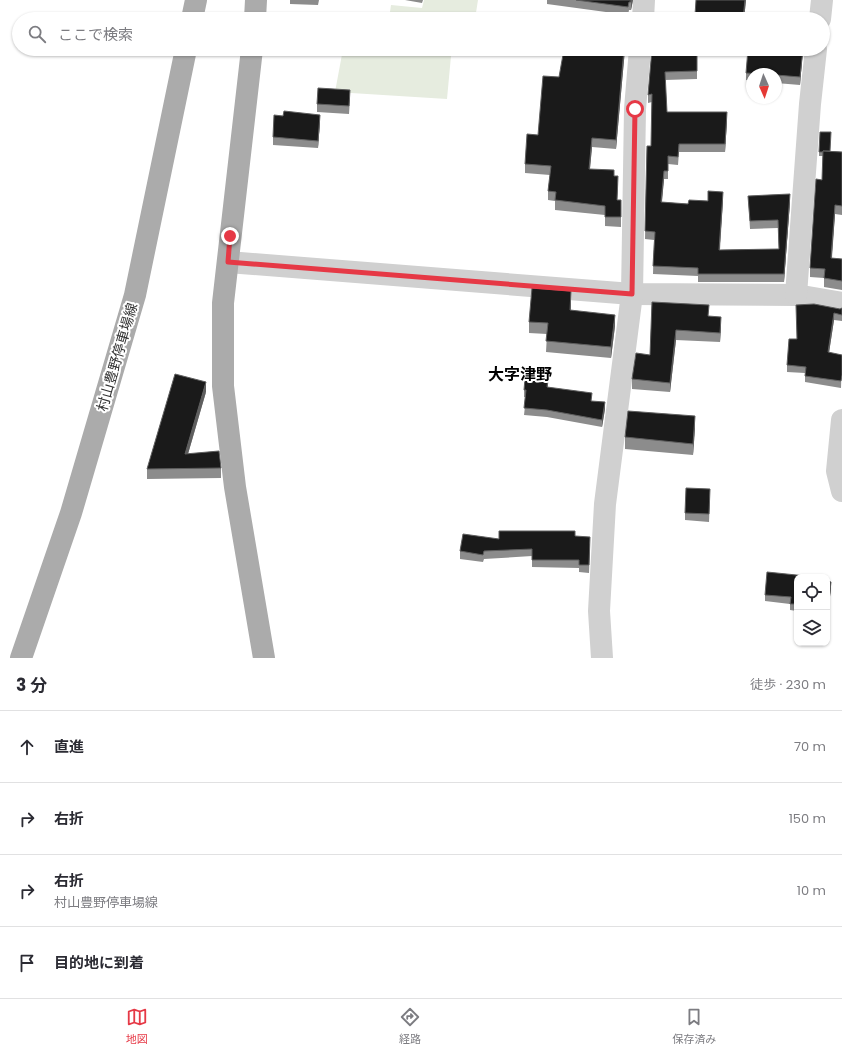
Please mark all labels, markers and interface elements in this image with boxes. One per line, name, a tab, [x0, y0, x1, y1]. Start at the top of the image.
search box	[12, 12, 830, 56]
icon: search	[26, 23, 48, 45]
text: ここで検索	[58, 24, 133, 45]
north arrow	[746, 68, 782, 104]
route start	[626, 100, 644, 118]
route end	[221, 227, 239, 245]
street label: 村山豊野停車場線	[92, 300, 142, 414]
district label: 大字津野	[488, 363, 552, 386]
map controls	[794, 574, 830, 646]
button: locate	[794, 574, 830, 610]
button: layers	[794, 610, 830, 646]
text: 3 分	[16, 673, 47, 697]
text: 徒歩 · 230 m	[750, 675, 826, 694]
icon: ahead	[16, 736, 38, 758]
text: 直進	[54, 736, 84, 757]
text: 70 m	[794, 737, 826, 756]
icon: right	[16, 808, 38, 830]
text: 右折	[54, 808, 84, 829]
text: 150 m	[789, 809, 826, 828]
text: 右折	[54, 870, 84, 891]
icon: right	[16, 880, 38, 902]
text: 10 m	[797, 881, 826, 900]
text: 村山豊野停車場線	[54, 893, 158, 912]
icon: arrive	[16, 952, 38, 974]
text: 目的地に到着	[54, 952, 144, 973]
tab: 地図	[126, 1006, 148, 1048]
tab: 経路	[399, 1006, 421, 1048]
tab: 保存済み	[672, 1006, 716, 1048]

